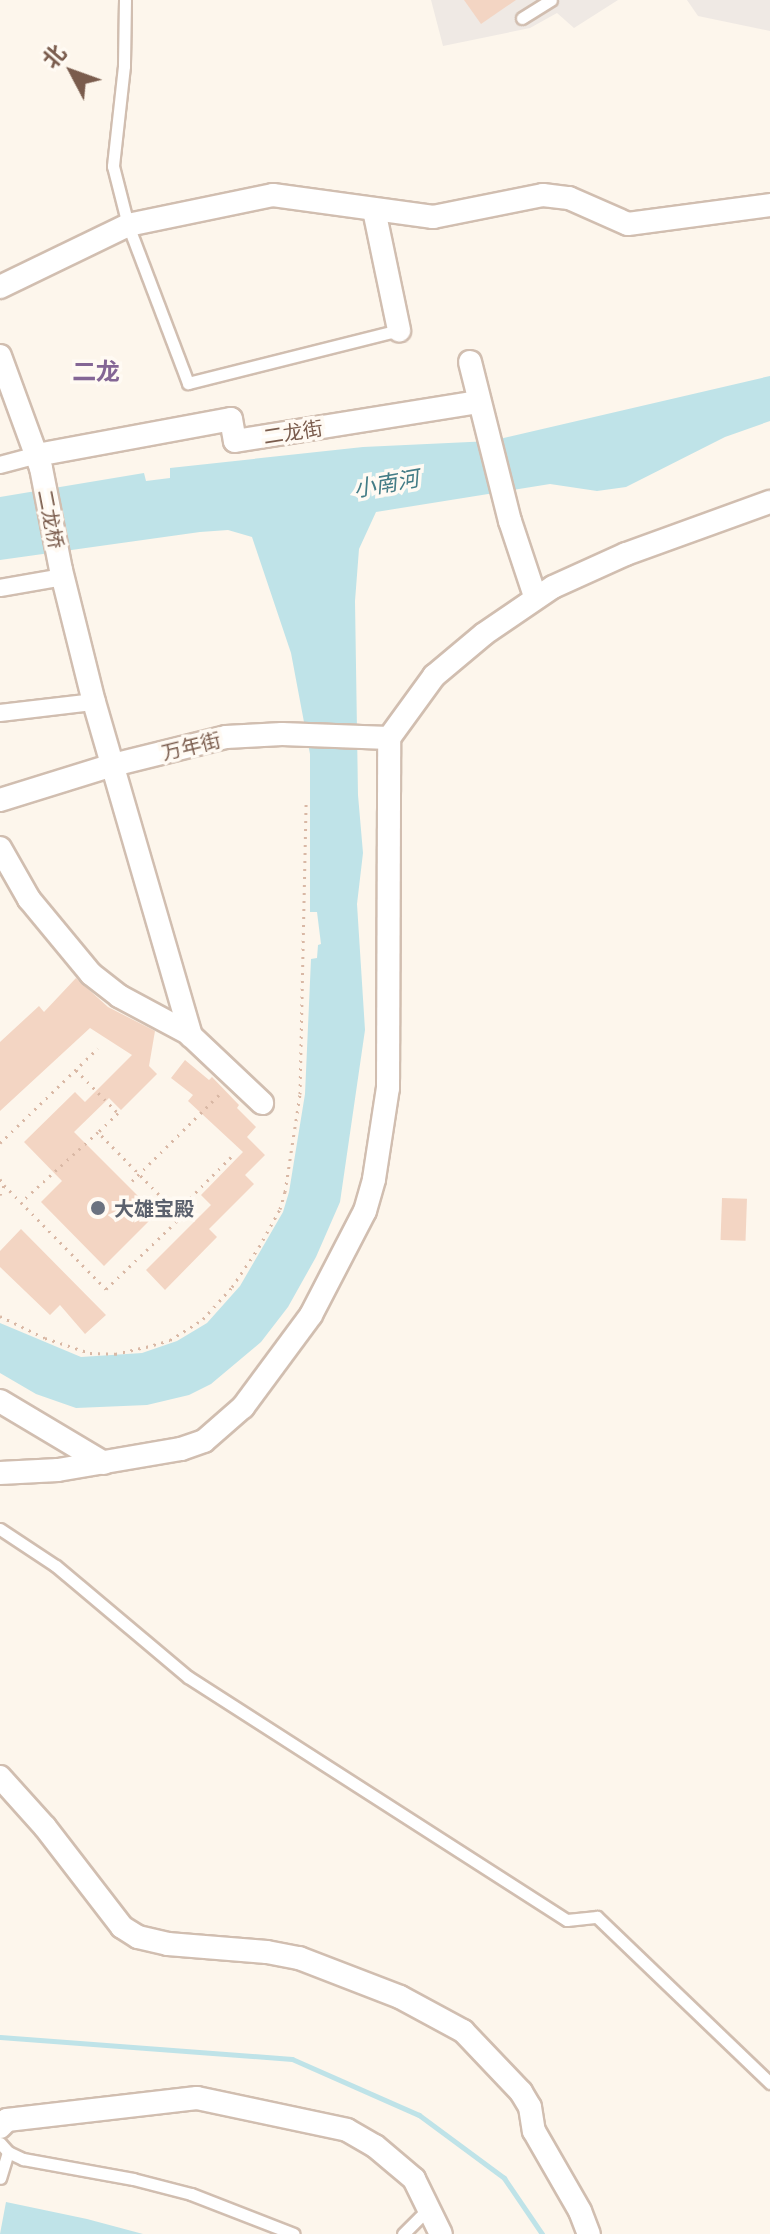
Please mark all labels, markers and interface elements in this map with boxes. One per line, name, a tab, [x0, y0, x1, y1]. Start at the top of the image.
north arrow	[32, 32, 112, 112]
text: 北	[35, 38, 72, 74]
district label: 二龙	[72, 358, 120, 386]
street label: 二龙街	[261, 415, 325, 449]
water label: 小南河	[351, 464, 421, 502]
street label: 二龙桥	[33, 487, 69, 551]
street label: 万年街	[159, 727, 223, 765]
place label: 大雄宝殿	[114, 1196, 194, 1220]
marker: 大雄宝殿	[89, 1199, 107, 1217]

